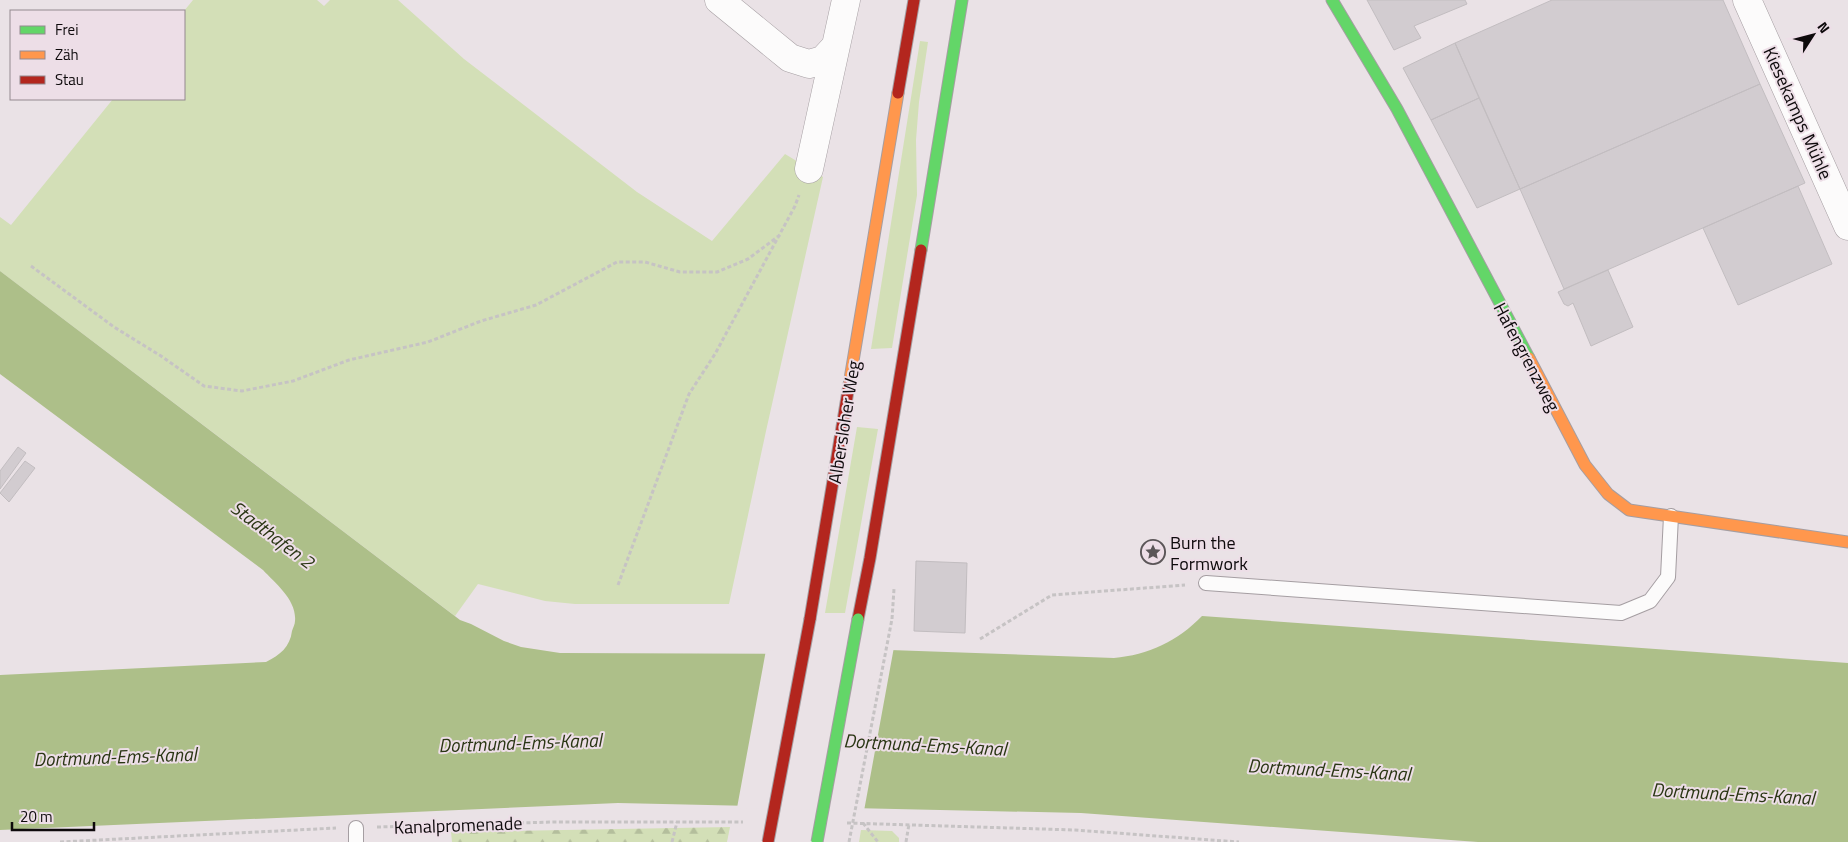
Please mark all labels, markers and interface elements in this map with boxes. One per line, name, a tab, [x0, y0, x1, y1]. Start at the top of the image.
legend	[10, 10, 185, 100]
north arrow	[1788, 10, 1838, 60]
text: N	[1813, 17, 1835, 37]
text: Frei	[55, 18, 78, 41]
street label: Kiesekamps Mühle	[1757, 42, 1839, 184]
text: Zäh	[55, 43, 79, 66]
text: Stau	[55, 68, 84, 91]
street label: Hafengrenzweg	[1487, 298, 1567, 416]
street label: Albersloher Weg	[821, 358, 867, 486]
water label: Stadthafen 2	[225, 493, 322, 576]
place label: Burn the Formwork	[1170, 529, 1248, 577]
place icon: Burn the Formwork	[1140, 539, 1166, 565]
water label: Dortmund-Ems-Kanal	[438, 725, 604, 759]
water label: Dortmund-Ems-Kanal	[843, 725, 1009, 763]
water label: Dortmund-Ems-Kanal	[33, 739, 199, 773]
water label: Dortmund-Ems-Kanal	[1247, 750, 1413, 788]
water label: Dortmund-Ems-Kanal	[1651, 774, 1817, 812]
scale bar	[12, 800, 95, 832]
text: 20 m	[20, 805, 53, 828]
street label: Kanalpromenade	[393, 809, 523, 841]

